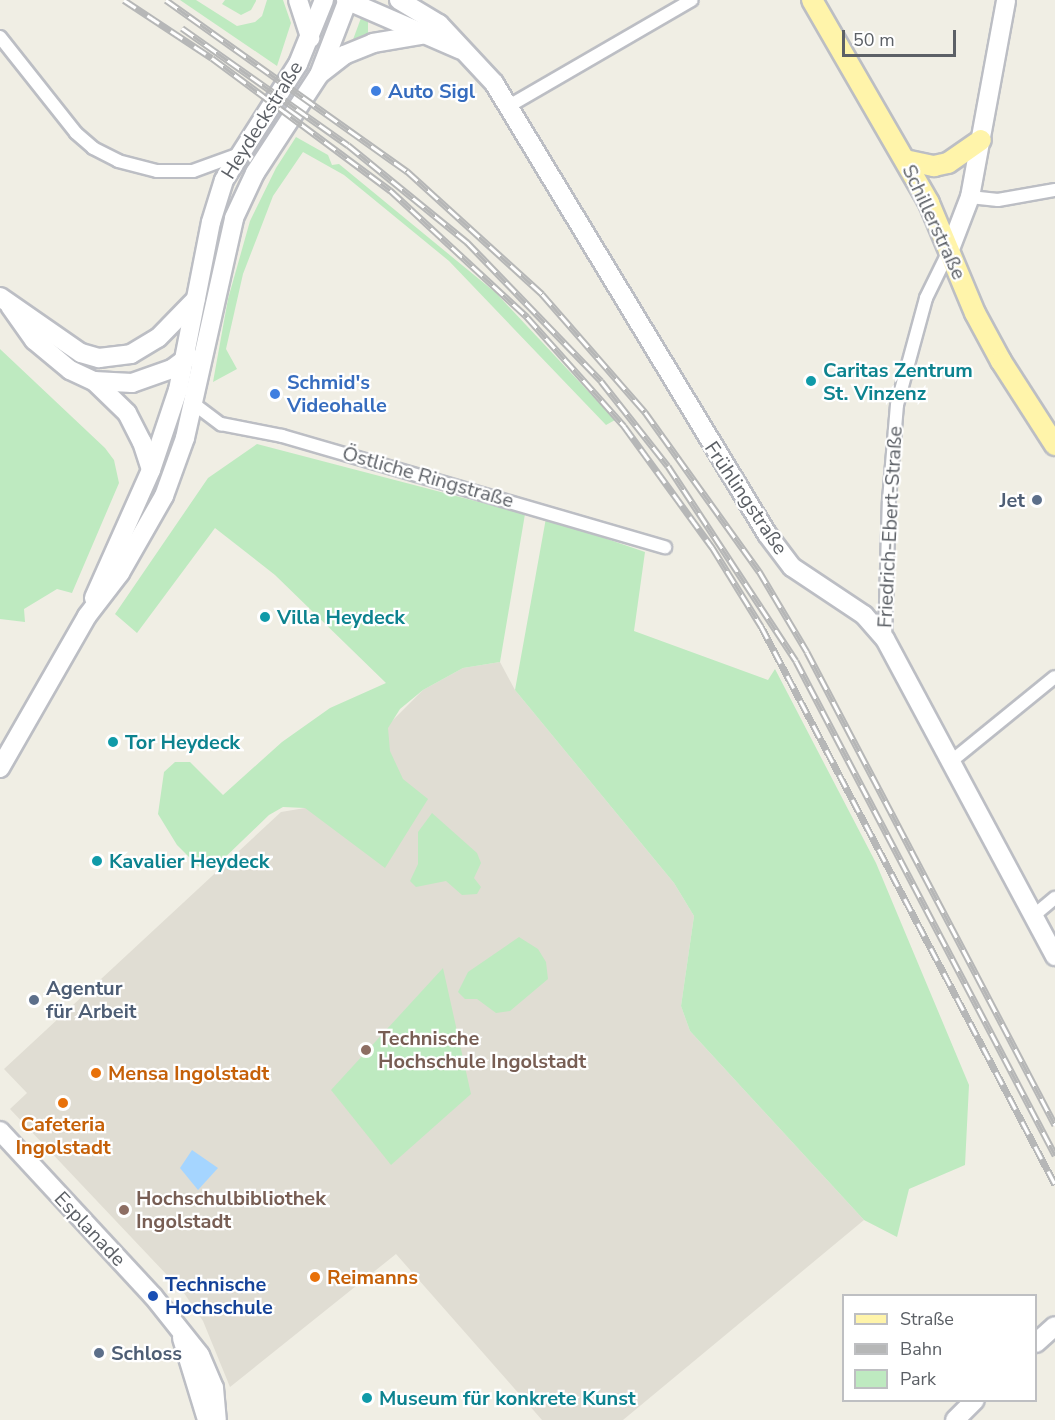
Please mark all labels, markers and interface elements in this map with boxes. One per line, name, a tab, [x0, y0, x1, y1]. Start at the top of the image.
scale bar	[845, 18, 959, 56]
text: 50 m	[853, 28, 895, 52]
street label: Heydeckstraße	[216, 57, 308, 183]
place label: Auto Sigl	[388, 79, 475, 103]
marker: Auto Sigl	[369, 84, 383, 98]
street label: Schillerstraße	[897, 161, 971, 283]
place label: Caritas Zentrum St. Vinzenz	[823, 358, 973, 405]
place label: Schmid's Videohalle	[287, 371, 387, 418]
marker: Caritas Zentrum St. Vinzenz	[804, 374, 818, 388]
marker: Schmid's Videohalle	[268, 387, 282, 401]
street label: Friedrich-Ebert-Straße	[873, 425, 907, 629]
street label: Frühlingstraße	[699, 437, 793, 559]
street label: Östliche Ringstraße	[340, 441, 516, 513]
place label: Jet	[999, 488, 1025, 512]
marker: Jet	[1030, 493, 1044, 507]
place label: Villa Heydeck	[277, 605, 405, 629]
marker: Villa Heydeck	[258, 610, 272, 624]
place label: Tor Heydeck	[125, 730, 240, 754]
marker: Tor Heydeck	[106, 735, 120, 749]
place label: Kavalier Heydeck	[109, 849, 269, 873]
marker: Kavalier Heydeck	[90, 854, 104, 868]
place label: Agentur für Arbeit	[46, 976, 136, 1023]
marker: Agentur für Arbeit	[27, 993, 41, 1007]
place label: Technische Hochschule Ingolstadt	[378, 1026, 586, 1073]
marker: Technische Hochschule Ingolstadt	[359, 1043, 373, 1057]
place label: Mensa Ingolstadt	[108, 1061, 269, 1085]
marker: Mensa Ingolstadt	[89, 1066, 103, 1080]
marker: Cafeteria Ingolstadt	[56, 1096, 70, 1110]
place label: Cafeteria Ingolstadt	[15, 1112, 111, 1159]
place label: Hochschulbibliothek Ingolstadt	[136, 1186, 326, 1233]
street label: Esplanade	[49, 1187, 131, 1271]
marker: Hochschulbibliothek Ingolstadt	[117, 1203, 131, 1217]
place label: Reimanns	[327, 1265, 418, 1289]
marker: Reimanns	[308, 1270, 322, 1284]
place label: Technische Hochschule	[165, 1272, 273, 1319]
marker: Technische Hochschule	[146, 1289, 160, 1303]
legend	[842, 1294, 1037, 1402]
text: Straße	[900, 1307, 954, 1331]
text: Bahn	[900, 1337, 942, 1361]
place label: Schloss	[111, 1341, 182, 1365]
marker: Schloss	[92, 1346, 106, 1360]
text: Park	[900, 1367, 936, 1391]
place label: Museum für konkrete Kunst	[379, 1386, 636, 1410]
marker: Museum für konkrete Kunst	[360, 1391, 374, 1405]

